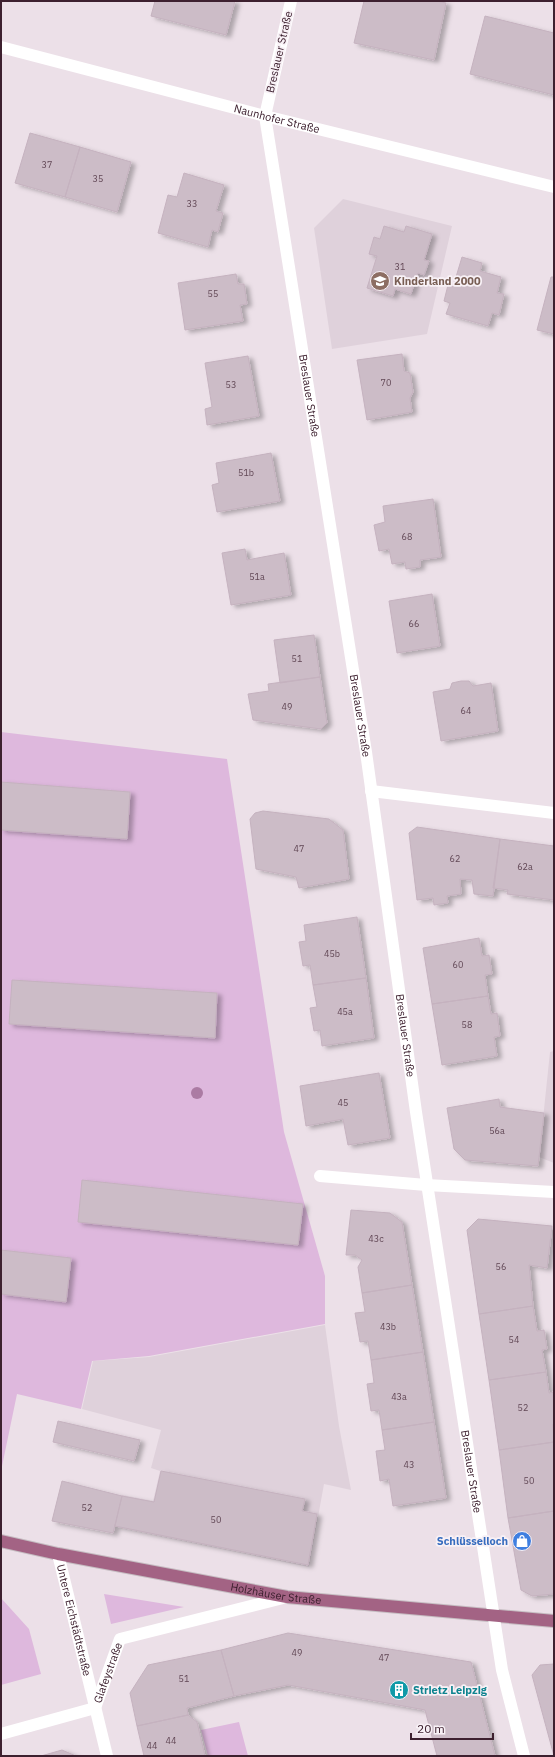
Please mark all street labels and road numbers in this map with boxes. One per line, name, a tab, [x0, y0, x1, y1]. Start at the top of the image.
street label: Breslauer Straße	[263, 10, 295, 94]
street label: Naunhofer Straße	[232, 101, 321, 136]
street label: Breslauer Straße	[296, 353, 323, 438]
street label: Breslauer Straße	[347, 673, 374, 758]
street label: Breslauer Straße	[393, 993, 418, 1078]
street label: Breslauer Straße	[458, 1429, 485, 1514]
street label: Untere Eichstädtstraße	[54, 1563, 94, 1677]
street label: Holzhäuser Straße	[229, 1580, 322, 1607]
street label: Glafeystraße	[90, 1640, 125, 1705]

